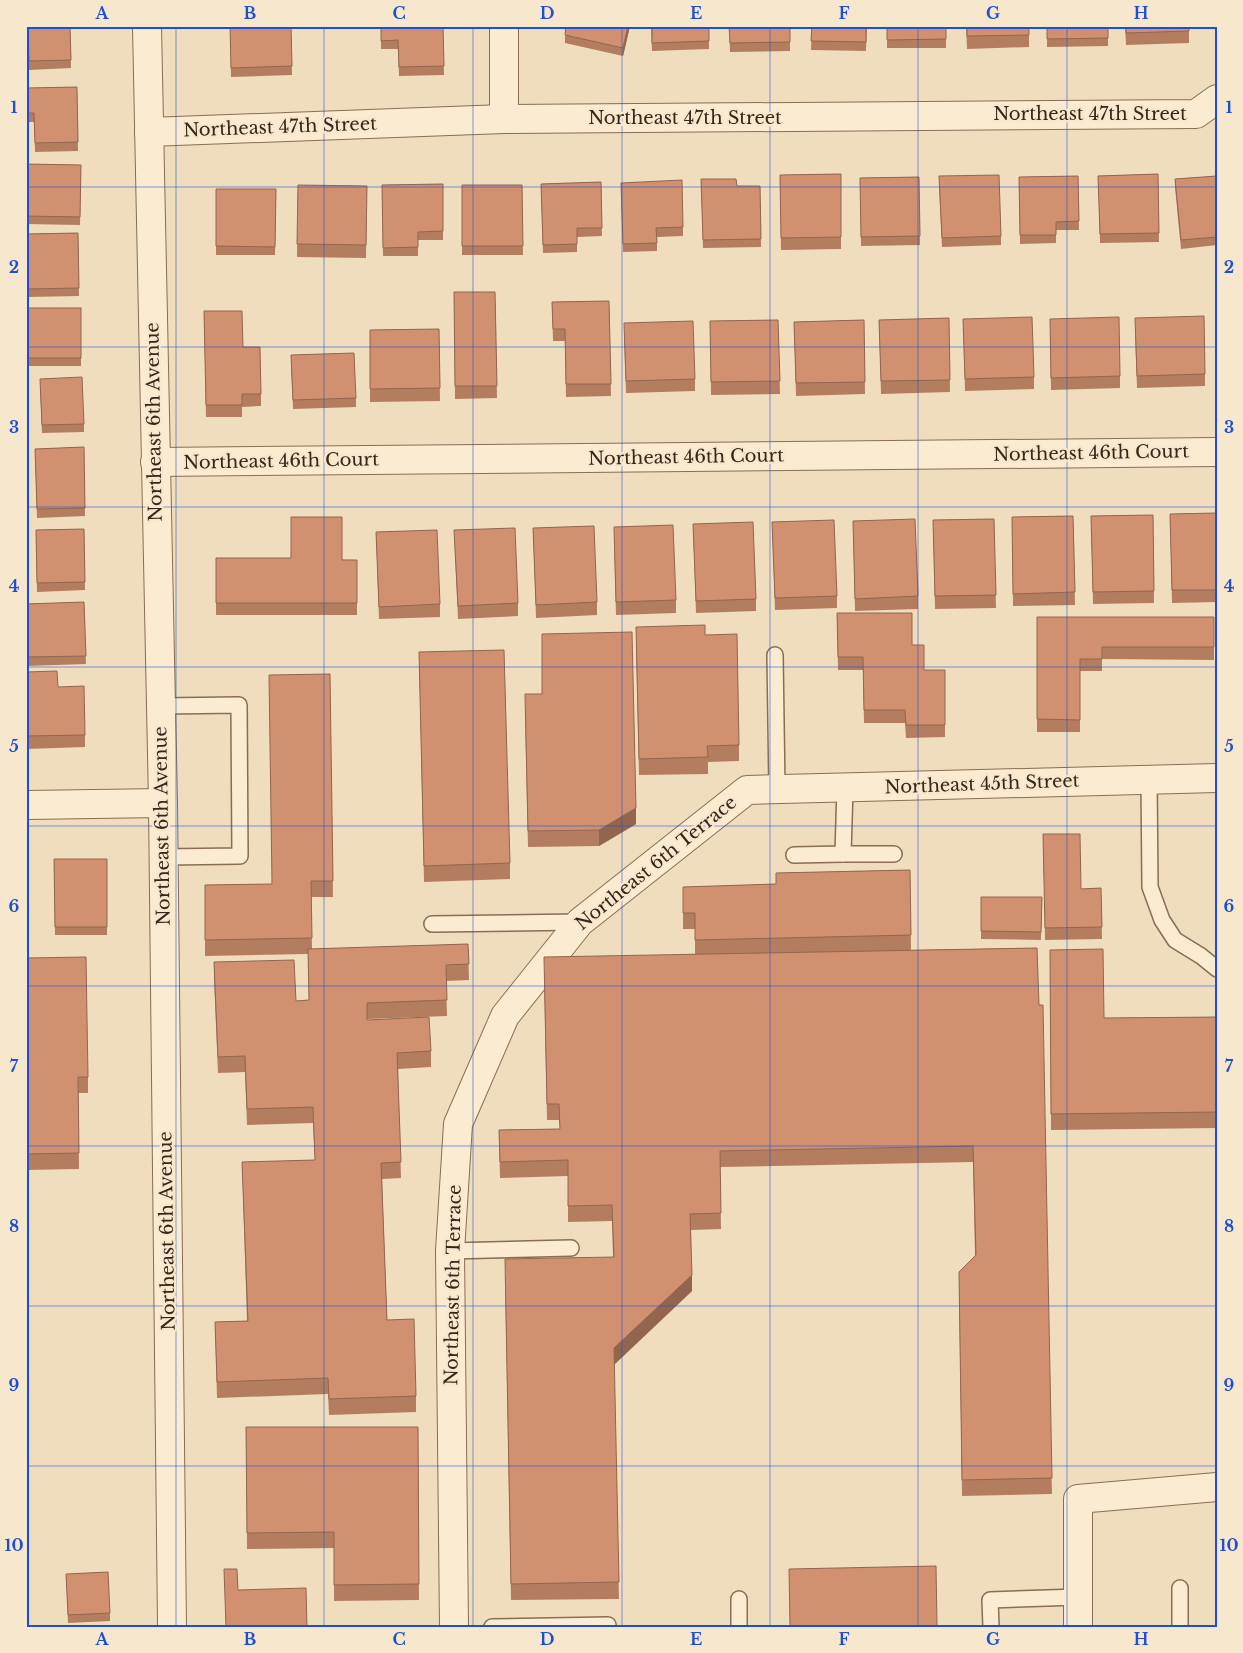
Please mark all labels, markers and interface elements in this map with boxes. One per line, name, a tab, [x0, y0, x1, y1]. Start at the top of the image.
text: A	[95, 3, 110, 23]
text: B	[244, 3, 257, 23]
text: C	[392, 3, 406, 23]
text: D	[540, 3, 554, 23]
text: E	[690, 3, 702, 23]
text: F	[838, 3, 850, 23]
text: G	[986, 3, 1000, 23]
text: H	[1133, 3, 1149, 23]
text: 1	[11, 97, 18, 117]
text: 1	[1226, 97, 1233, 117]
street label: Northeast 47th Street	[993, 103, 1187, 125]
street label: Northeast 47th Street	[588, 107, 782, 129]
street label: Northeast 47th Street	[183, 113, 377, 141]
text: 2	[9, 257, 19, 277]
text: 2	[1224, 257, 1234, 277]
street label: Northeast 6th Avenue	[141, 322, 167, 522]
text: 3	[9, 417, 19, 437]
text: 3	[1224, 417, 1234, 437]
street label: Northeast 46th Court	[993, 440, 1189, 466]
street label: Northeast 46th Court	[588, 444, 784, 470]
street label: Northeast 46th Court	[183, 448, 379, 474]
text: 4	[9, 576, 19, 596]
text: 4	[1224, 576, 1234, 596]
street label: Northeast 6th Avenue	[149, 726, 175, 926]
text: 5	[9, 736, 19, 756]
text: 5	[1224, 736, 1234, 756]
street label: Northeast 45th Street	[884, 770, 1080, 798]
street label: Northeast 6th Terrace	[571, 791, 741, 935]
text: 6	[9, 896, 20, 916]
text: 6	[1224, 896, 1235, 916]
text: 7	[10, 1056, 19, 1076]
text: 7	[1225, 1056, 1234, 1076]
street label: Northeast 6th Avenue	[154, 1131, 180, 1331]
street label: Northeast 6th Terrace	[440, 1184, 466, 1386]
text: 8	[9, 1216, 19, 1236]
text: 8	[1224, 1216, 1234, 1236]
text: 9	[9, 1375, 20, 1395]
text: 9	[1224, 1375, 1235, 1395]
text: 10	[4, 1535, 24, 1555]
text: 10	[1219, 1535, 1239, 1555]
text: A	[95, 1629, 110, 1649]
text: B	[244, 1629, 257, 1649]
text: C	[392, 1629, 406, 1649]
text: D	[540, 1629, 554, 1649]
text: E	[690, 1629, 702, 1649]
text: F	[838, 1629, 850, 1649]
text: G	[986, 1629, 1000, 1649]
text: H	[1133, 1629, 1149, 1649]

